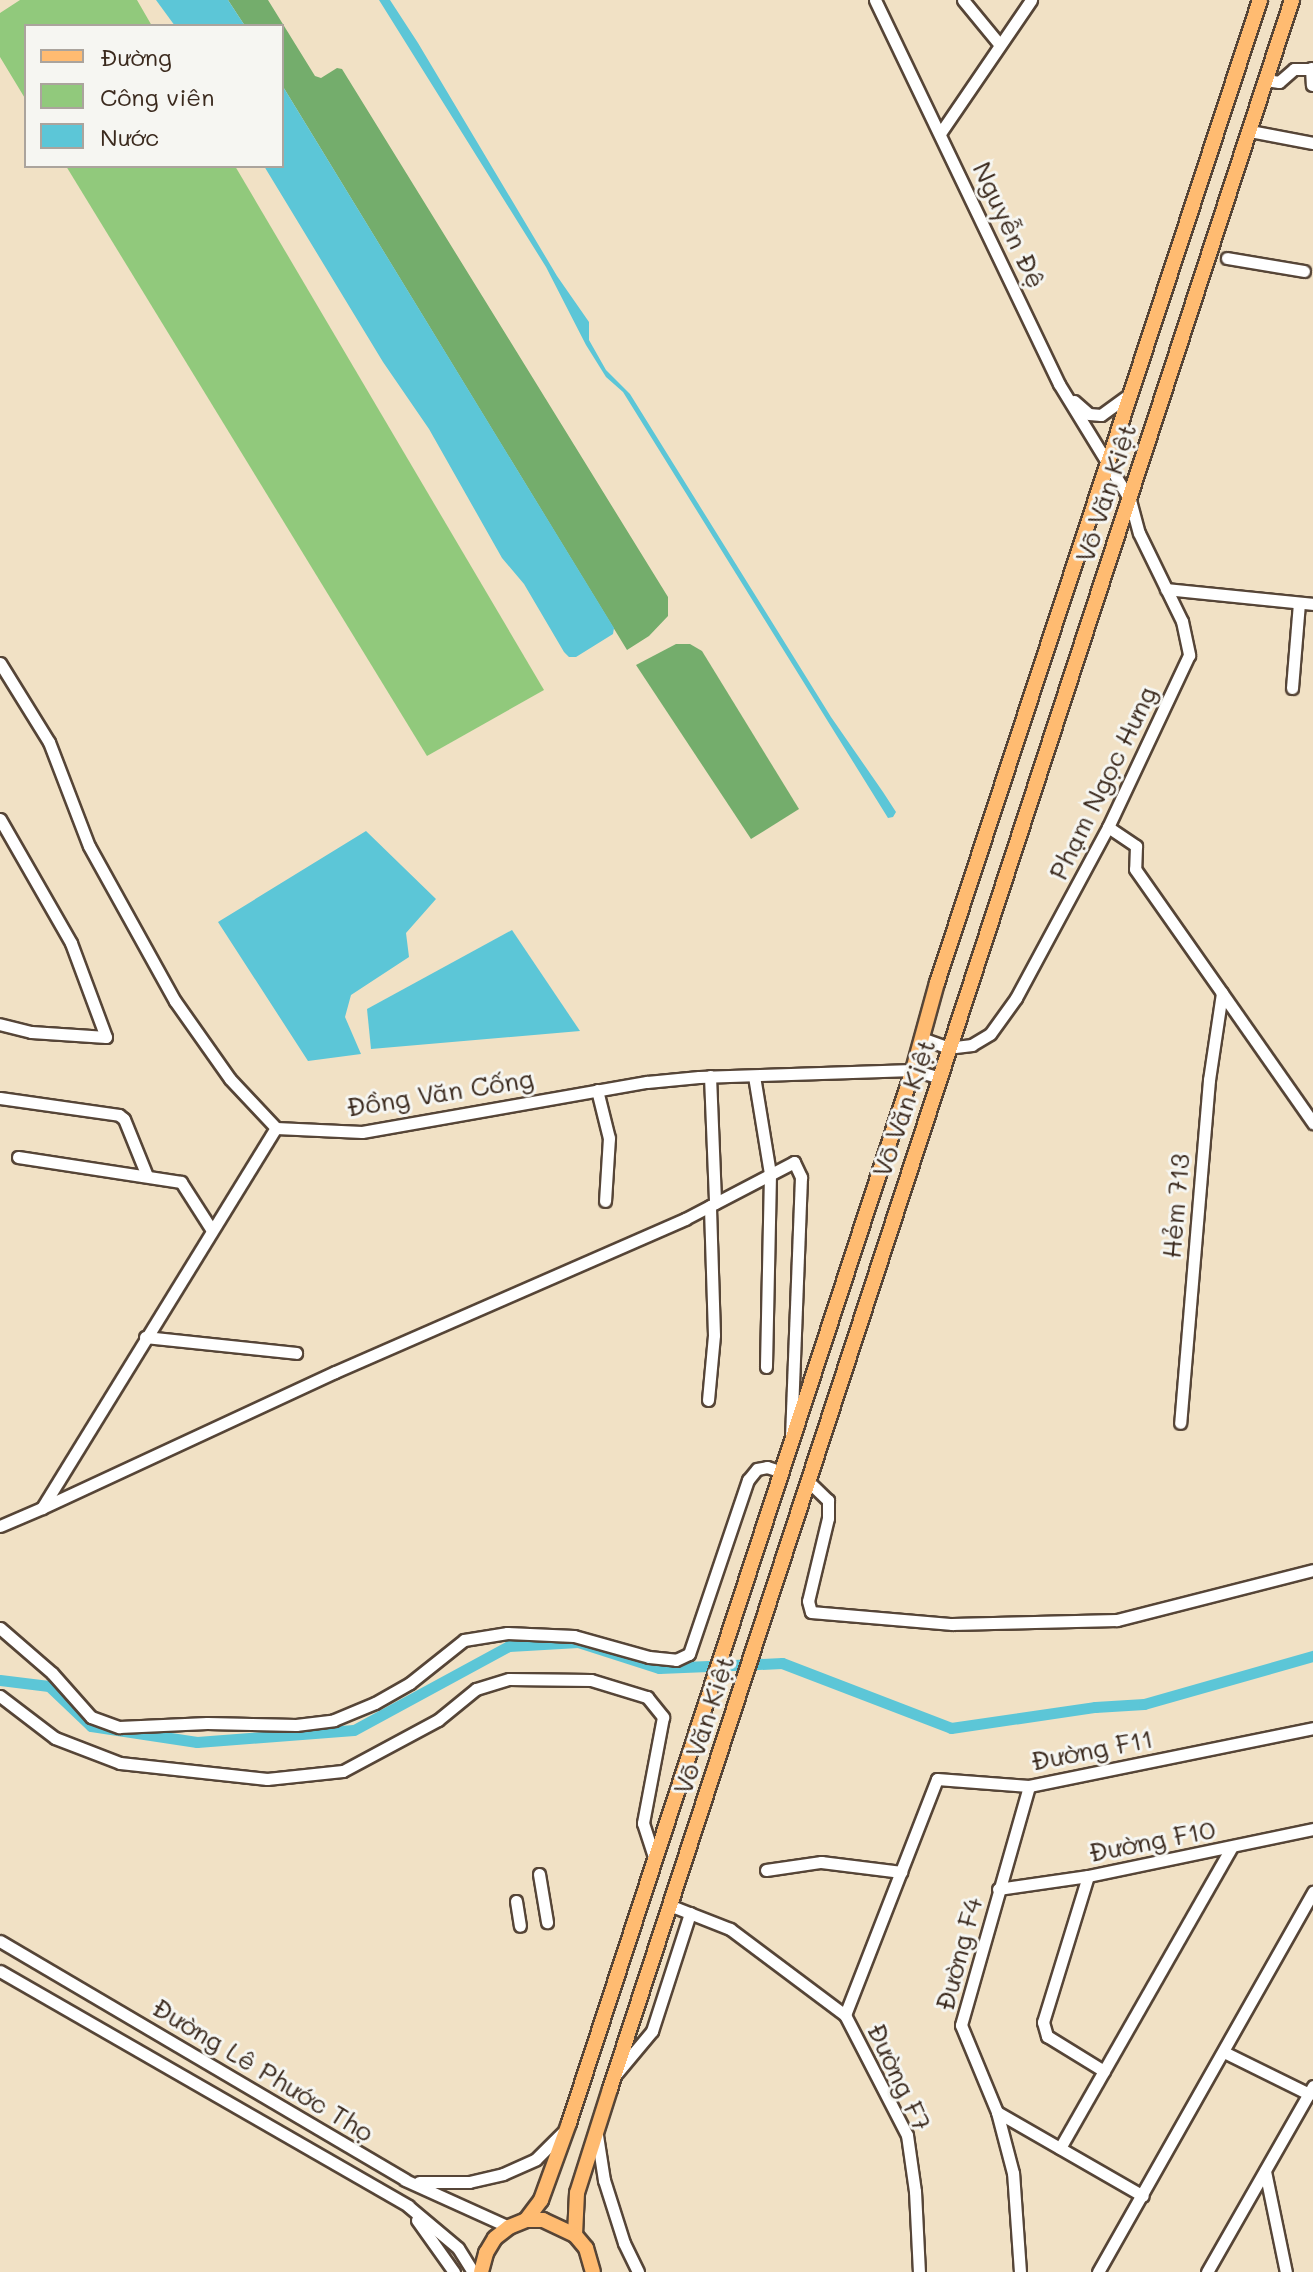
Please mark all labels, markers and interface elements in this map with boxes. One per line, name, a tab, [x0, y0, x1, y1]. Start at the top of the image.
legend	[24, 24, 284, 168]
text: Đường	[100, 41, 172, 72]
text: Công viên	[100, 81, 214, 112]
text: Nước	[100, 121, 159, 152]
street label: Nguyễn Đệ	[966, 157, 1052, 293]
street label: Võ Văn Kiệt	[1069, 420, 1143, 566]
street label: Phạm Ngọc Hưng	[1043, 681, 1163, 885]
street label: Võ Văn Kiệt	[866, 1035, 942, 1181]
street label: Đồng Văn Cống	[344, 1063, 536, 1123]
street label: Hẻm 713	[1156, 1152, 1196, 1260]
street label: Võ Văn Kiệt	[667, 1652, 741, 1798]
street label: Đường F11	[1028, 1723, 1156, 1777]
street label: Đường F10	[1086, 1813, 1218, 1869]
street label: Đường F4	[929, 1894, 989, 2014]
street label: Đường Lê Phước Thọ	[147, 1992, 379, 2148]
street label: Đường F7	[861, 2018, 937, 2136]

